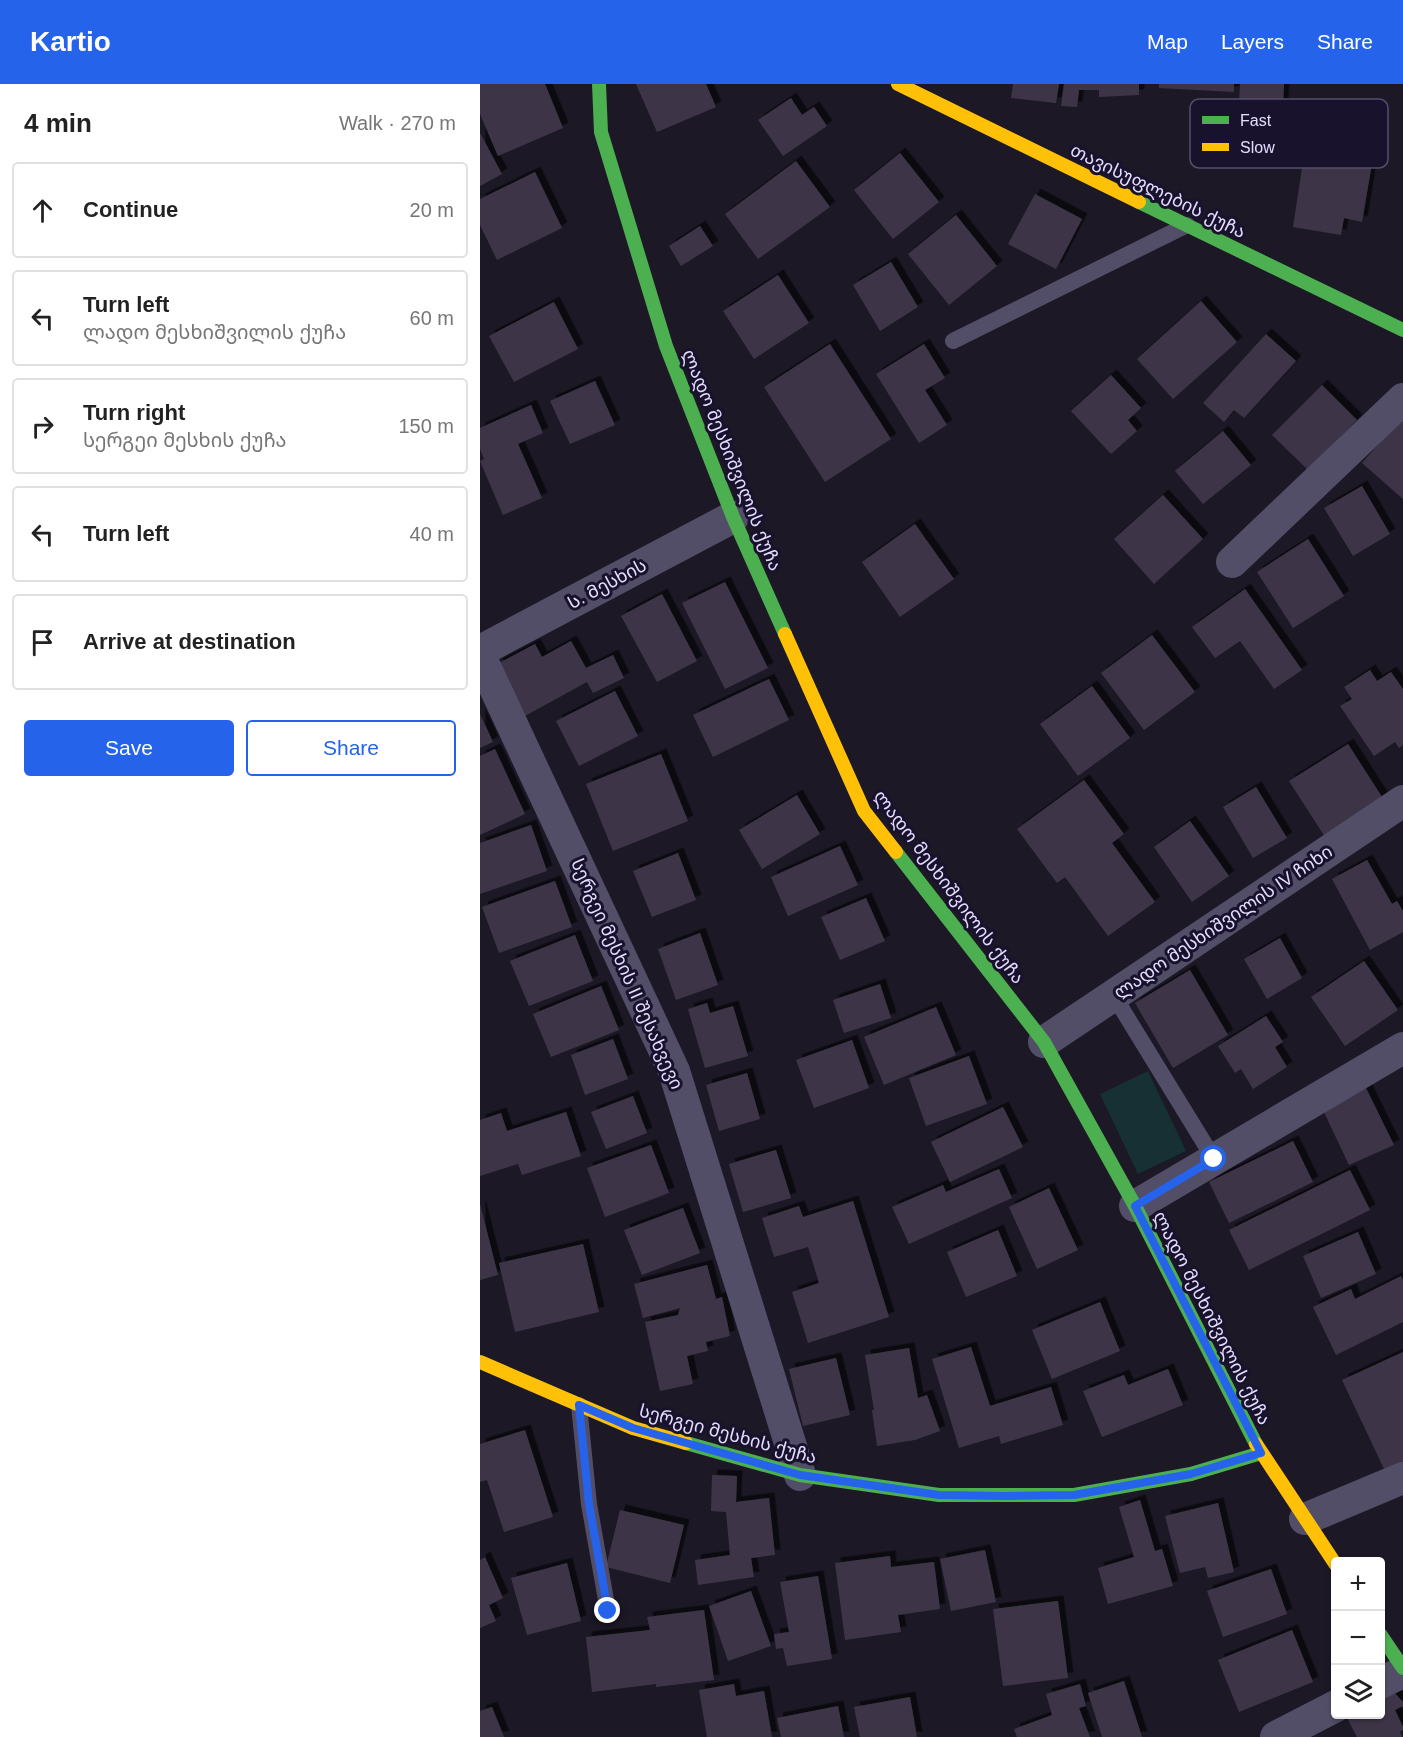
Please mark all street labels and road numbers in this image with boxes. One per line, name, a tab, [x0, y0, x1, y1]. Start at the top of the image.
street label: თავისუფლების ქუჩა	[1067, 140, 1249, 243]
street label: ლადო მესხიშვილის ქუჩა	[677, 346, 786, 574]
street label: Ს. Მესხის	[564, 555, 650, 614]
street label: ლადო მესხიშვილის ქუჩა	[869, 786, 1028, 988]
street label: ლადო მესხიშვილის IV ჩიხი	[1110, 841, 1337, 1004]
street label: სერგეი მესხის II შესახვევი	[566, 856, 687, 1093]
street label: ლადო მესხიშვილის ქუჩა	[1148, 1208, 1275, 1429]
street label: სერგეი მესხის ქუჩა	[637, 1401, 819, 1468]

